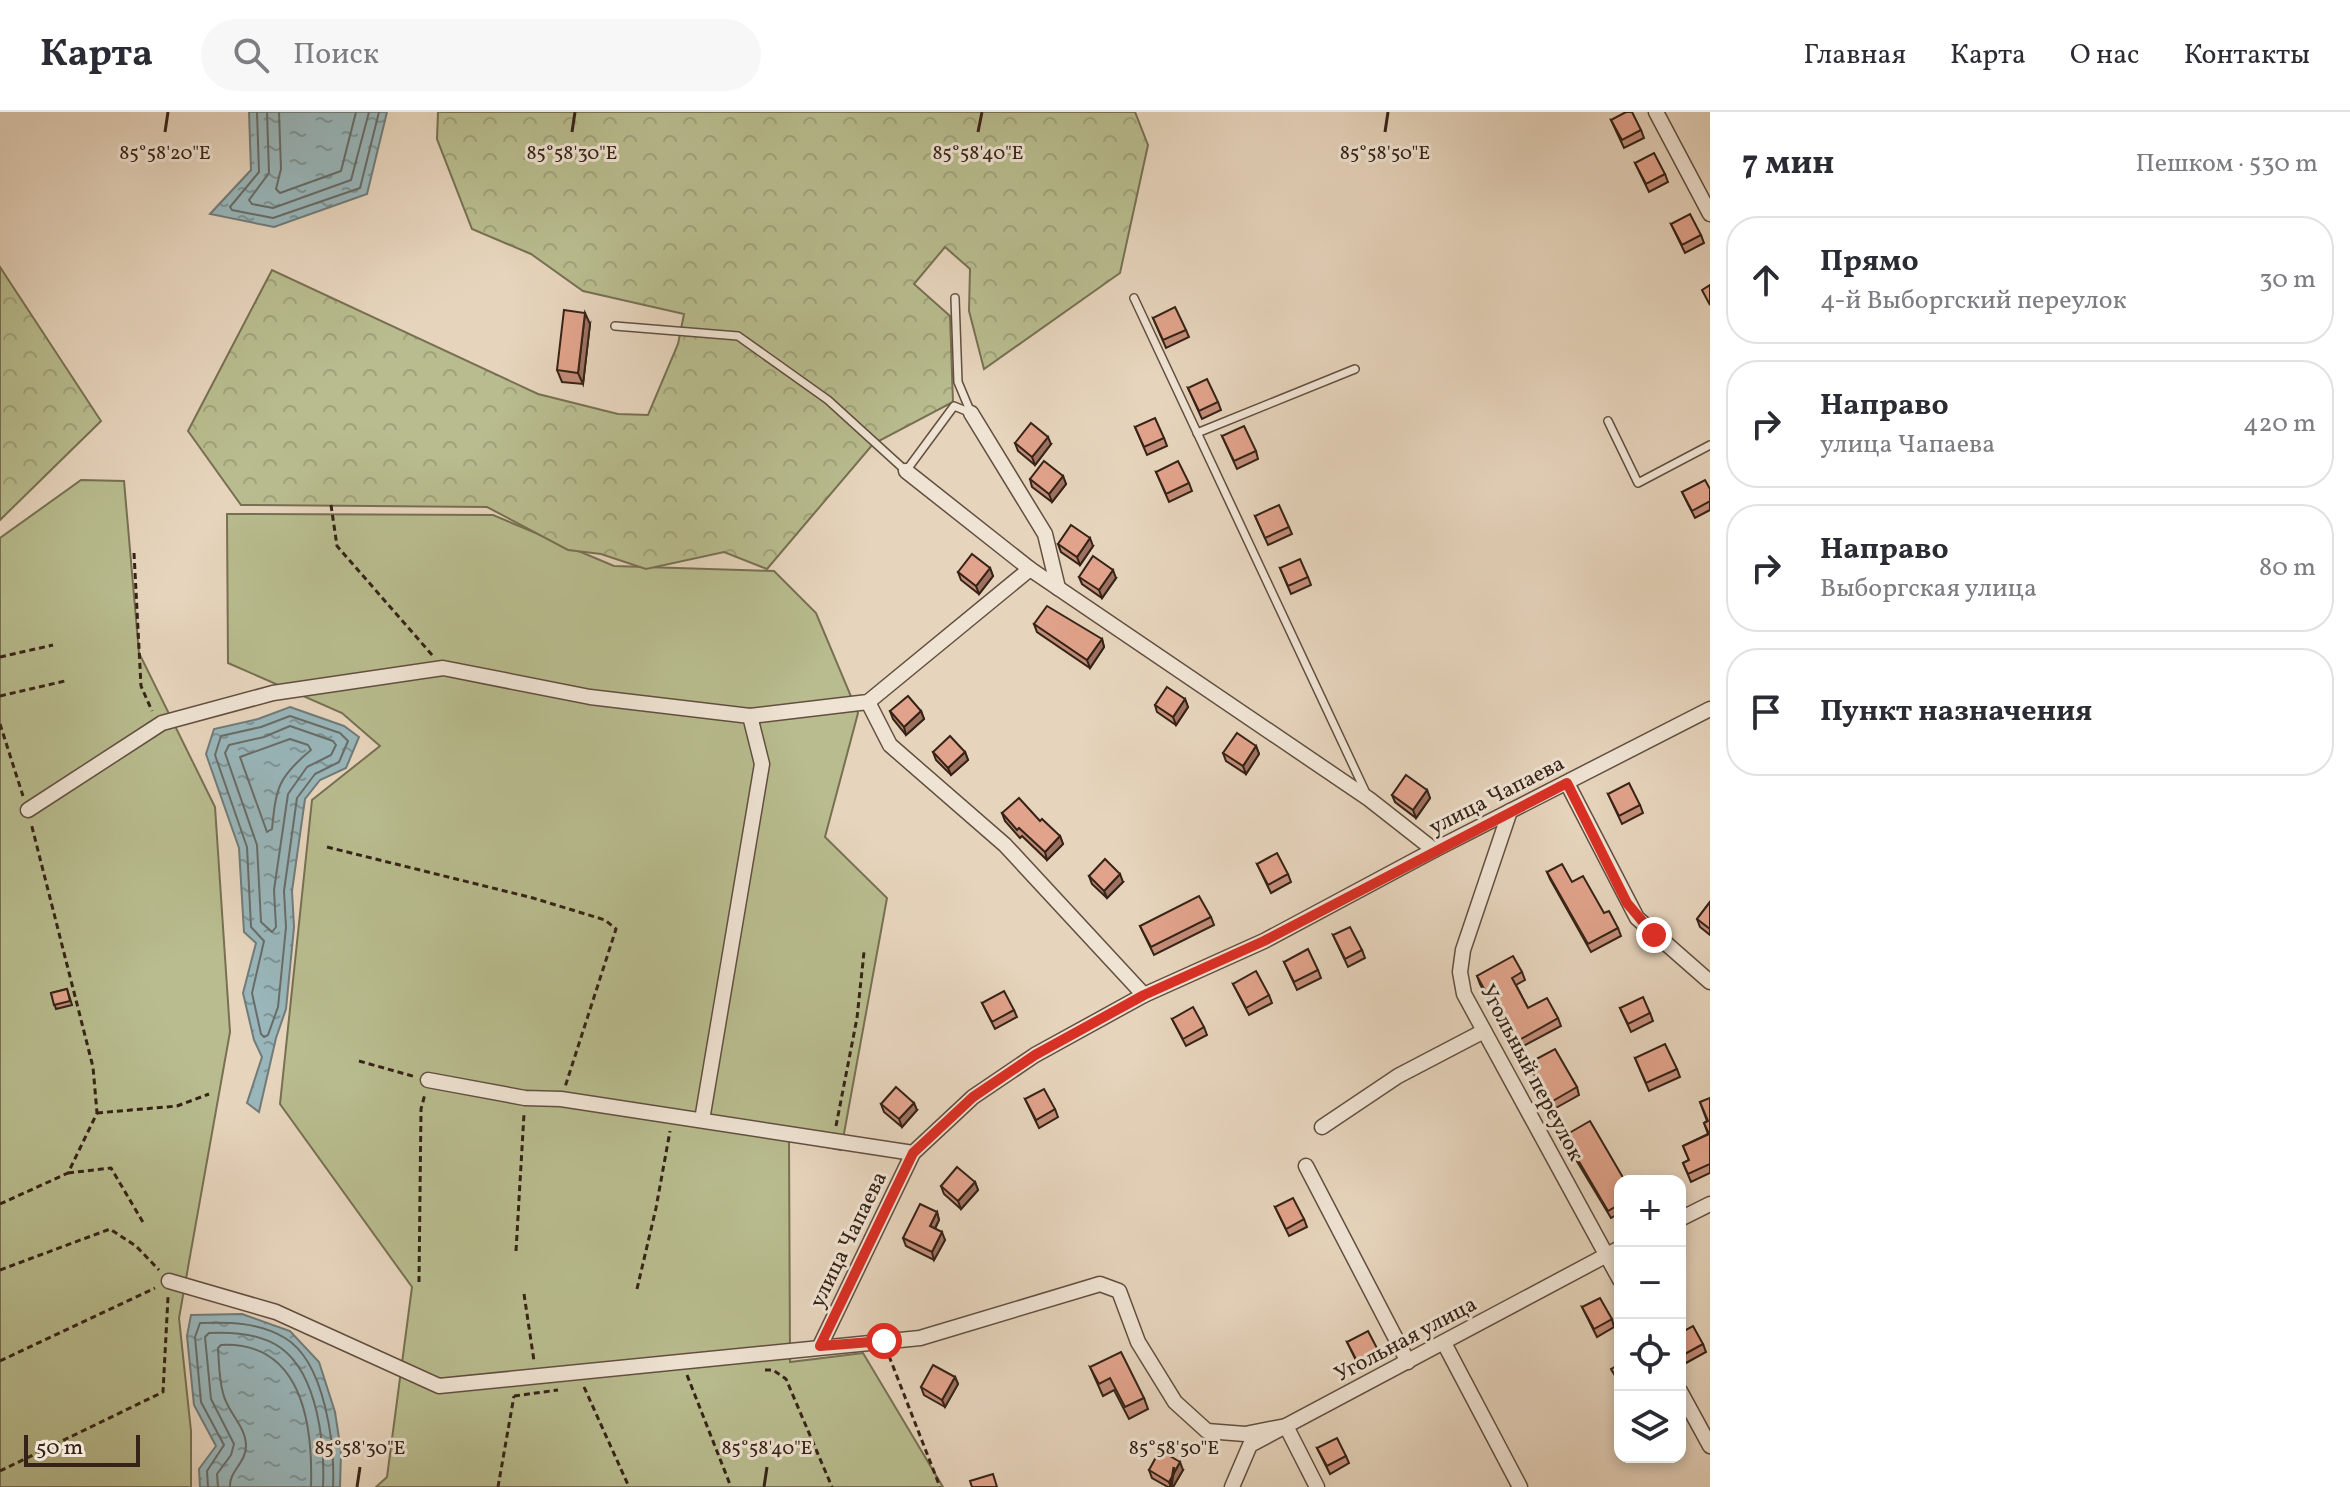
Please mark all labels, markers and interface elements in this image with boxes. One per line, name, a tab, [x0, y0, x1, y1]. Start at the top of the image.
search box	[201, 19, 761, 91]
text: Карта	[40, 29, 153, 82]
icon: search	[229, 33, 273, 77]
text: Поиск	[293, 34, 379, 76]
text: Главная	[1804, 36, 1906, 75]
text: Карта	[1950, 36, 2026, 75]
text: О нас	[2070, 36, 2140, 75]
text: Контакты	[2184, 36, 2310, 75]
text: 85°58'20"E	[119, 140, 211, 168]
text: 85°58'30"E	[526, 140, 618, 168]
text: 85°58'40"E	[932, 140, 1024, 168]
text: 85°58'50"E	[1340, 140, 1430, 168]
text: 7 мин	[1742, 141, 1834, 188]
text: Пешком · 530 m	[2135, 146, 2318, 182]
text: Прямо	[1820, 241, 1919, 283]
icon: ahead	[1744, 258, 1788, 302]
text: 30 m	[2259, 262, 2316, 298]
text: 4-й Выборгский переулок	[1820, 283, 2127, 319]
text: Направо	[1820, 385, 1949, 427]
icon: right	[1744, 402, 1788, 446]
text: 420 m	[2243, 406, 2316, 442]
text: улица Чапаева	[1820, 427, 1995, 463]
text: Направо	[1820, 529, 1949, 571]
icon: right	[1744, 546, 1788, 590]
text: 80 m	[2259, 550, 2316, 586]
text: Выборгская улица	[1820, 571, 2037, 607]
icon: arrive	[1744, 690, 1788, 734]
text: Пункт назначения	[1820, 691, 2092, 733]
street label: улица Чапаева	[1424, 749, 1570, 844]
route end	[1636, 917, 1672, 953]
street label: Угольный переулок	[1471, 979, 1591, 1167]
street label: улица Чапаева	[803, 1167, 896, 1314]
map controls	[1614, 1175, 1686, 1463]
button: +	[1614, 1175, 1686, 1247]
button: −	[1614, 1247, 1686, 1319]
street label: Угольная улица	[1329, 1290, 1483, 1391]
button: locate	[1614, 1319, 1686, 1391]
route start	[866, 1323, 902, 1359]
button: layers	[1614, 1391, 1686, 1463]
scale bar	[24, 1431, 140, 1467]
text: 50 m	[36, 1433, 83, 1464]
text: 85°58'30"E	[314, 1435, 406, 1463]
text: 85°58'40"E	[721, 1435, 813, 1463]
text: 85°58'50"E	[1129, 1435, 1219, 1463]

